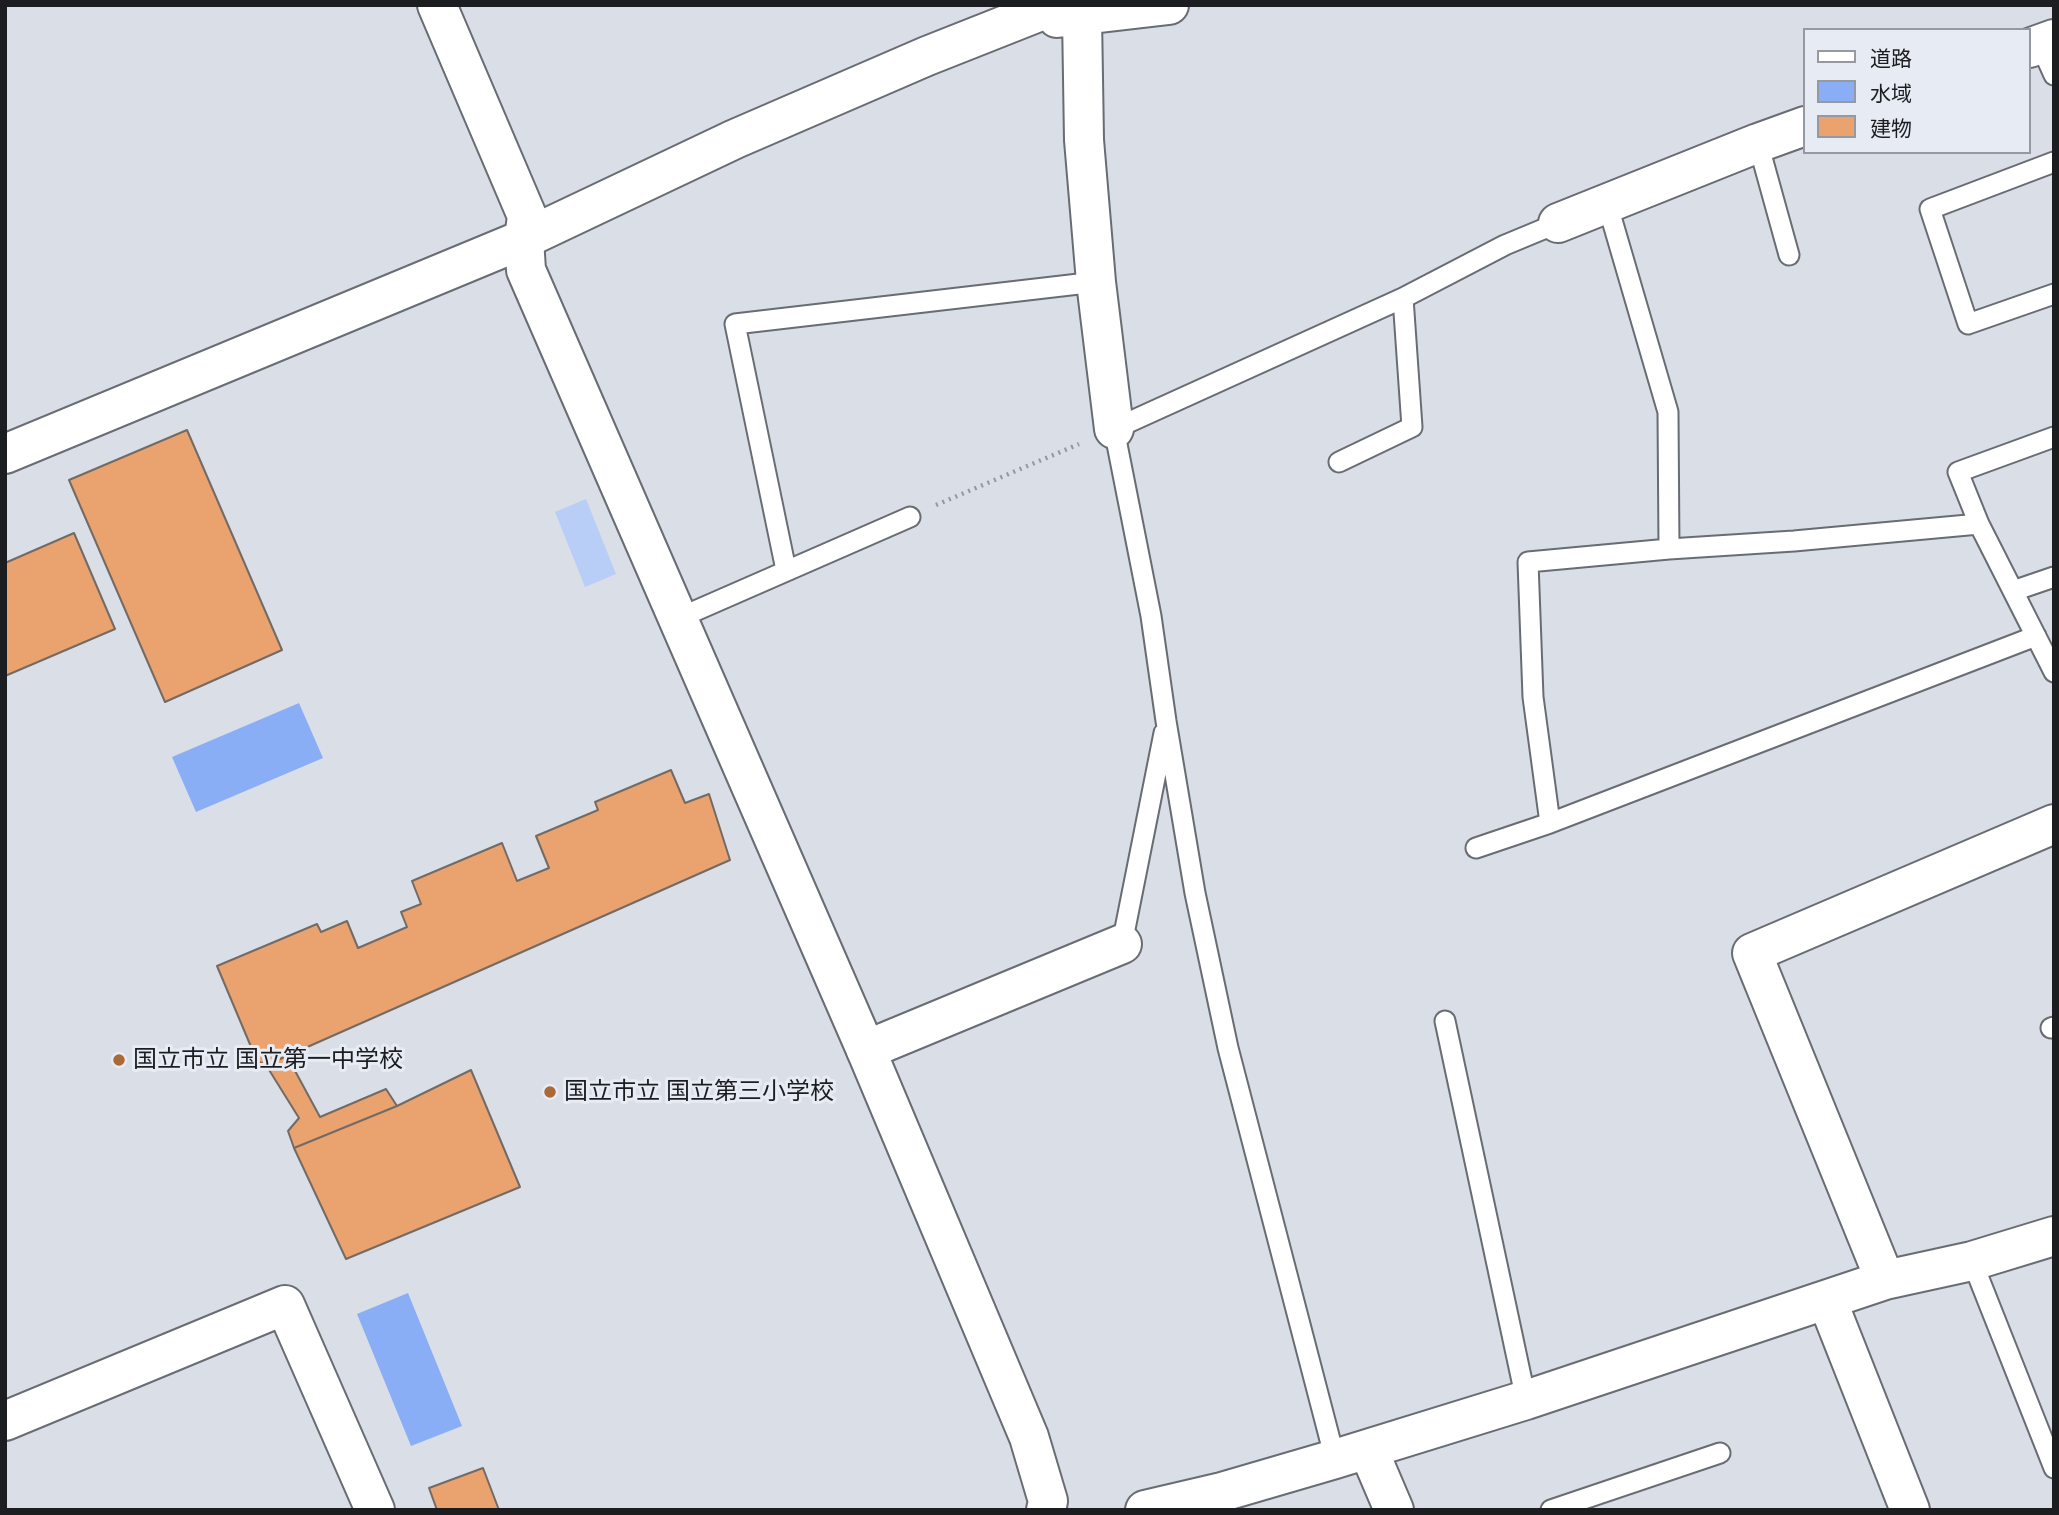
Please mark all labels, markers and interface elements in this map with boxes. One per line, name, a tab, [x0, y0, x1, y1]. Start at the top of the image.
legend	[1804, 28, 2031, 154]
text: 道路	[1870, 47, 1912, 71]
text: 水域	[1870, 82, 1912, 106]
text: 建物	[1870, 117, 1912, 141]
place label: 国立市立 国立第一中学校	[133, 1046, 403, 1074]
marker: 国立市立 国立第一中学校	[111, 1052, 127, 1068]
place label: 国立市立 国立第三小学校	[564, 1078, 834, 1106]
marker: 国立市立 国立第三小学校	[542, 1084, 558, 1100]

